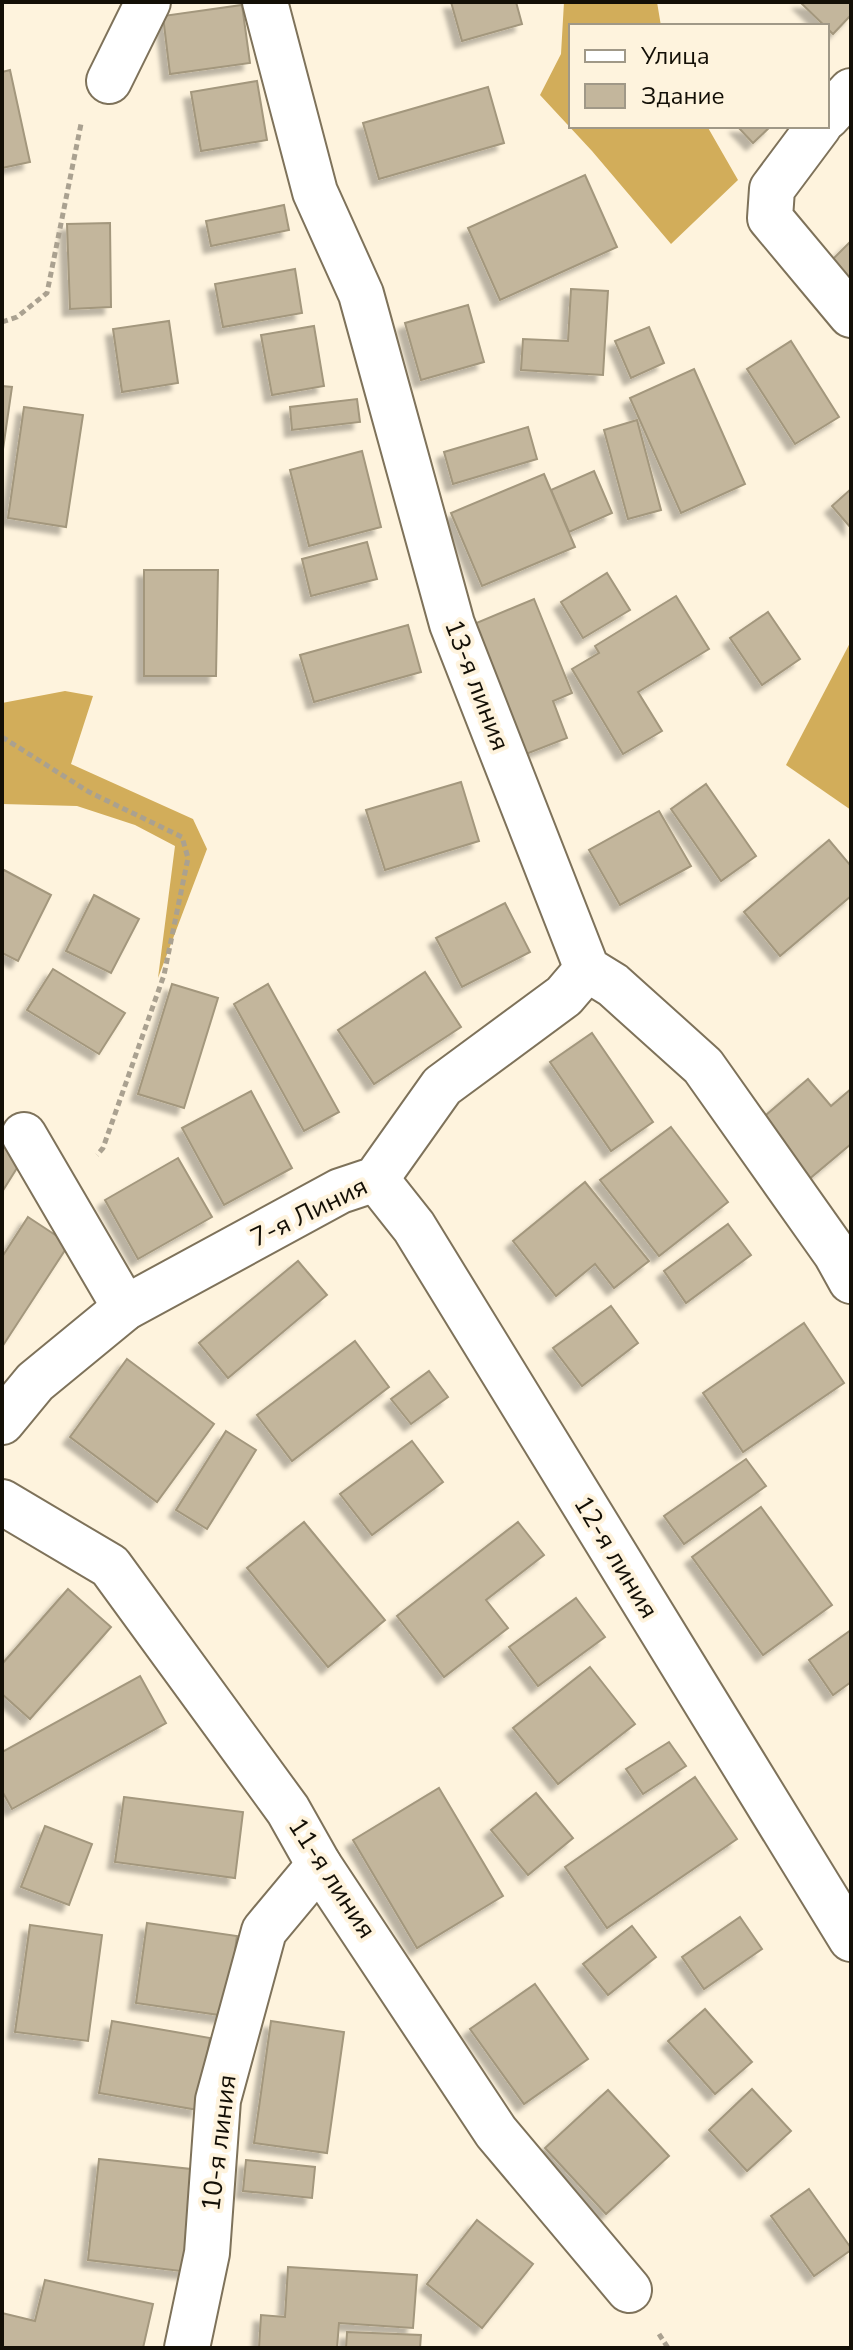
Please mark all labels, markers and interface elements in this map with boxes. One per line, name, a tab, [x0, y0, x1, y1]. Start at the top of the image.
legend	[569, 24, 829, 128]
text: Улица	[640, 40, 710, 72]
text: Здание	[641, 80, 725, 112]
street label: 13-я линия	[436, 615, 518, 755]
street label: 7-я Линия	[245, 1169, 373, 1255]
street label: 12-я линия	[566, 1489, 666, 1625]
street label: 11-я линия	[280, 1811, 384, 1945]
street label: 10-я линия	[193, 2073, 245, 2213]

